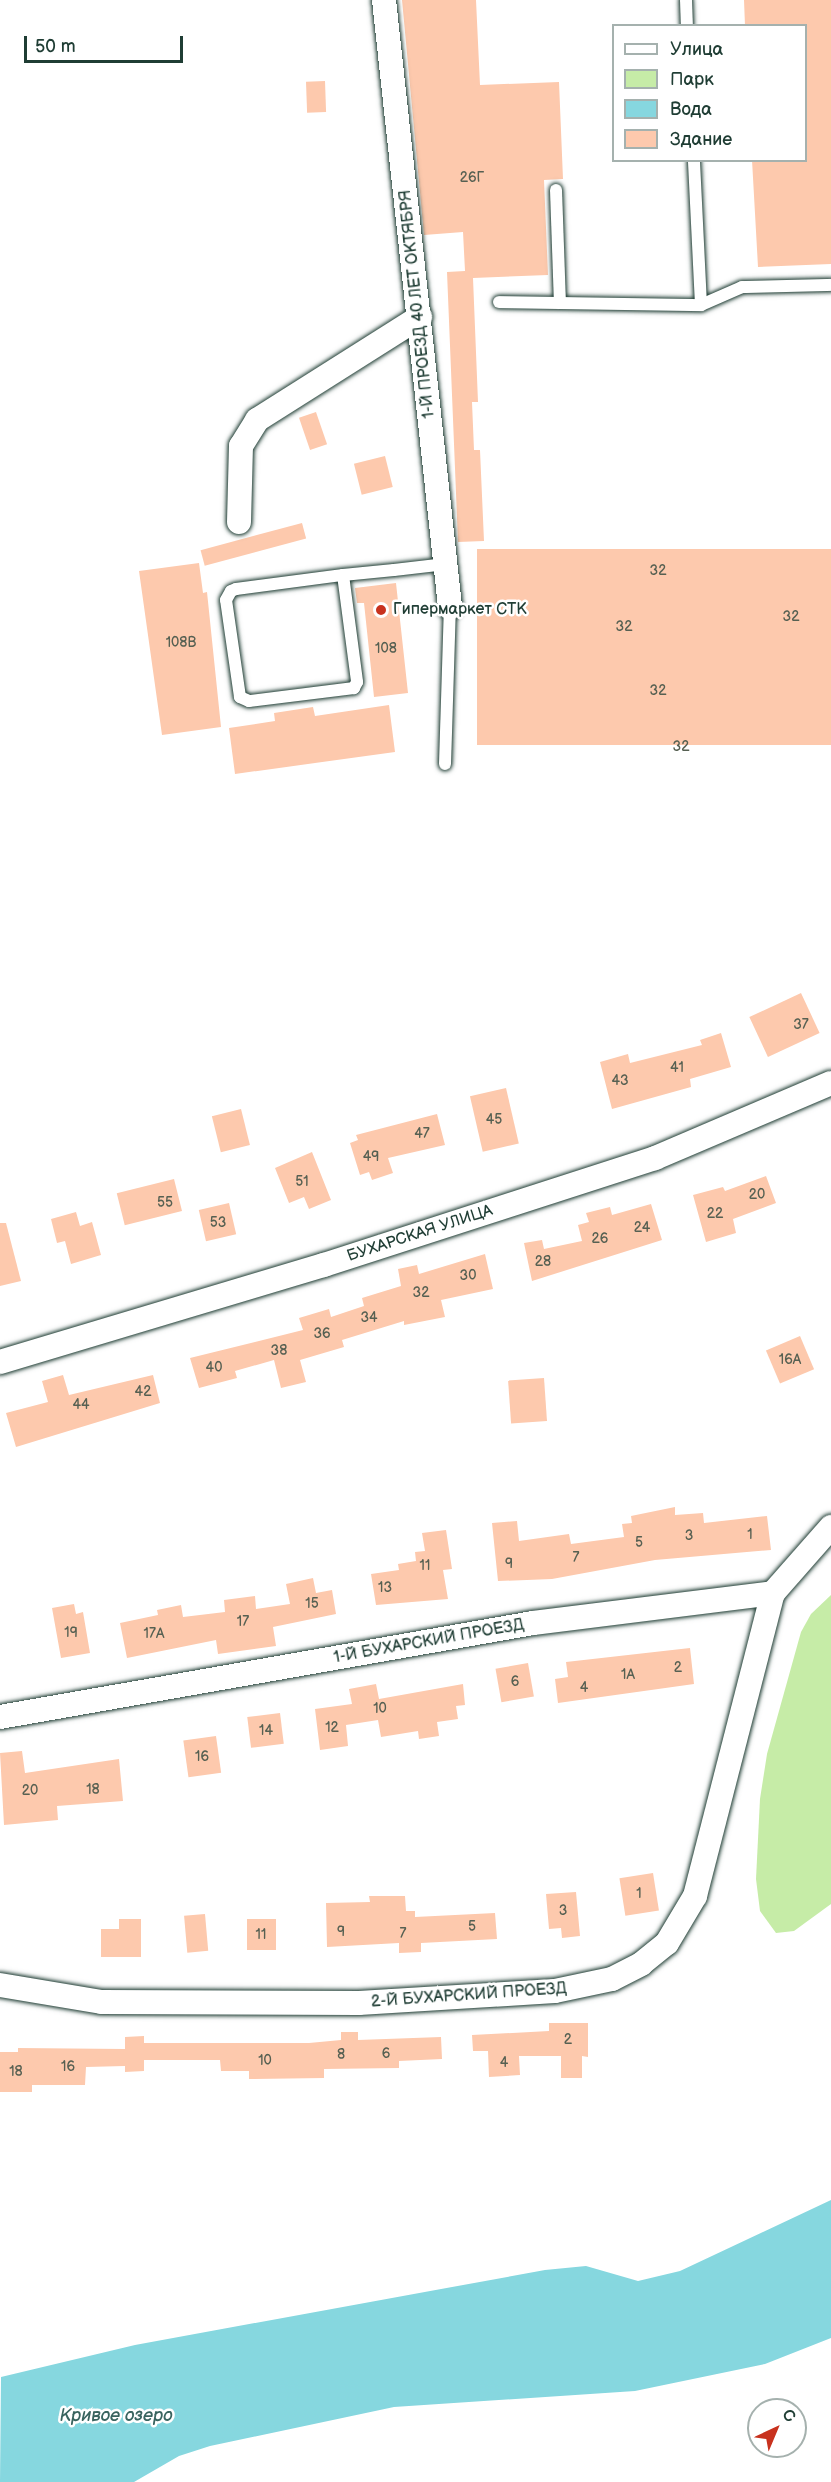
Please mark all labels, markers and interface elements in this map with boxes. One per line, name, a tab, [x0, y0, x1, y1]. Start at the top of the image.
scale bar	[27, 24, 186, 62]
legend	[612, 24, 807, 162]
text: 50 m	[35, 36, 76, 57]
text: Улица	[670, 39, 723, 60]
text: Парк	[670, 69, 714, 90]
text: Вода	[670, 99, 712, 120]
text: Здание	[670, 129, 732, 150]
house number: 26Г	[460, 170, 484, 186]
street label: 1-Й ПРОЕЗД 40 ЛЕТ ОКТЯБРЯ	[396, 189, 440, 419]
house number: 32	[650, 563, 666, 579]
place label: Гипермаркет СТК	[393, 600, 527, 620]
marker: Гипермаркет СТК	[374, 603, 388, 617]
house number: 32	[783, 609, 799, 625]
house number: 32	[616, 619, 632, 635]
house number: 108В	[166, 635, 196, 651]
house number: 108	[375, 641, 397, 657]
house number: 32	[650, 683, 666, 699]
house number: 32	[673, 739, 689, 755]
house number: 37	[793, 1017, 809, 1033]
house number: 41	[670, 1060, 684, 1076]
house number: 43	[611, 1073, 629, 1089]
house number: 45	[486, 1112, 502, 1128]
house number: 47	[414, 1126, 430, 1142]
house number: 49	[363, 1149, 379, 1165]
house number: 51	[295, 1174, 309, 1190]
house number: 20	[749, 1187, 765, 1203]
house number: 55	[157, 1195, 173, 1211]
street label: БУХАРСКАЯ УЛИЦА	[345, 1201, 495, 1267]
house number: 22	[707, 1206, 723, 1222]
house number: 53	[210, 1215, 226, 1231]
house number: 24	[634, 1220, 650, 1236]
house number: 26	[592, 1231, 608, 1247]
house number: 28	[535, 1254, 551, 1270]
house number: 30	[460, 1268, 476, 1284]
house number: 32	[413, 1285, 429, 1301]
house number: 34	[360, 1310, 378, 1326]
house number: 36	[313, 1326, 331, 1342]
house number: 38	[271, 1343, 287, 1359]
house number: 16А	[779, 1352, 801, 1368]
house number: 40	[206, 1360, 222, 1376]
house number: 42	[135, 1384, 151, 1400]
house number: 44	[72, 1397, 90, 1413]
house number: 1	[747, 1527, 753, 1543]
house number: 3	[685, 1528, 693, 1544]
house number: 5	[635, 1535, 643, 1551]
house number: 7	[573, 1550, 579, 1566]
house number: 9	[505, 1556, 513, 1572]
house number: 11	[420, 1558, 430, 1574]
house number: 13	[378, 1580, 392, 1596]
house number: 15	[305, 1596, 319, 1612]
house number: 17	[237, 1614, 249, 1630]
street label: 1-Й БУХАРСКИЙ ПРОЕЗД	[332, 1616, 526, 1668]
house number: 19	[64, 1625, 78, 1641]
house number: 17А	[144, 1626, 164, 1642]
house number: 2	[674, 1660, 682, 1676]
house number: 1А	[621, 1667, 635, 1683]
house number: 6	[511, 1674, 519, 1690]
house number: 4	[580, 1680, 588, 1696]
house number: 10	[373, 1701, 387, 1717]
house number: 12	[325, 1720, 339, 1736]
house number: 14	[259, 1723, 273, 1739]
house number: 16	[195, 1749, 209, 1765]
house number: 18	[86, 1782, 100, 1798]
house number: 20	[22, 1783, 38, 1799]
house number: 1	[636, 1886, 642, 1902]
house number: 3	[559, 1903, 567, 1919]
house number: 5	[468, 1919, 476, 1935]
house number: 9	[337, 1924, 345, 1940]
house number: 7	[400, 1926, 406, 1942]
house number: 11	[256, 1927, 266, 1943]
street label: 2-Й БУХАРСКИЙ ПРОЕЗД	[370, 1980, 568, 2012]
house number: 2	[564, 2032, 572, 2048]
house number: 6	[382, 2046, 390, 2062]
house number: 8	[337, 2047, 345, 2063]
house number: 10	[258, 2053, 272, 2069]
house number: 4	[500, 2055, 508, 2071]
house number: 16	[61, 2059, 75, 2075]
house number: 18	[9, 2064, 23, 2080]
north arrow	[747, 2398, 807, 2458]
water label: Кривое озеро	[59, 2405, 173, 2427]
text: С	[778, 2405, 799, 2427]

